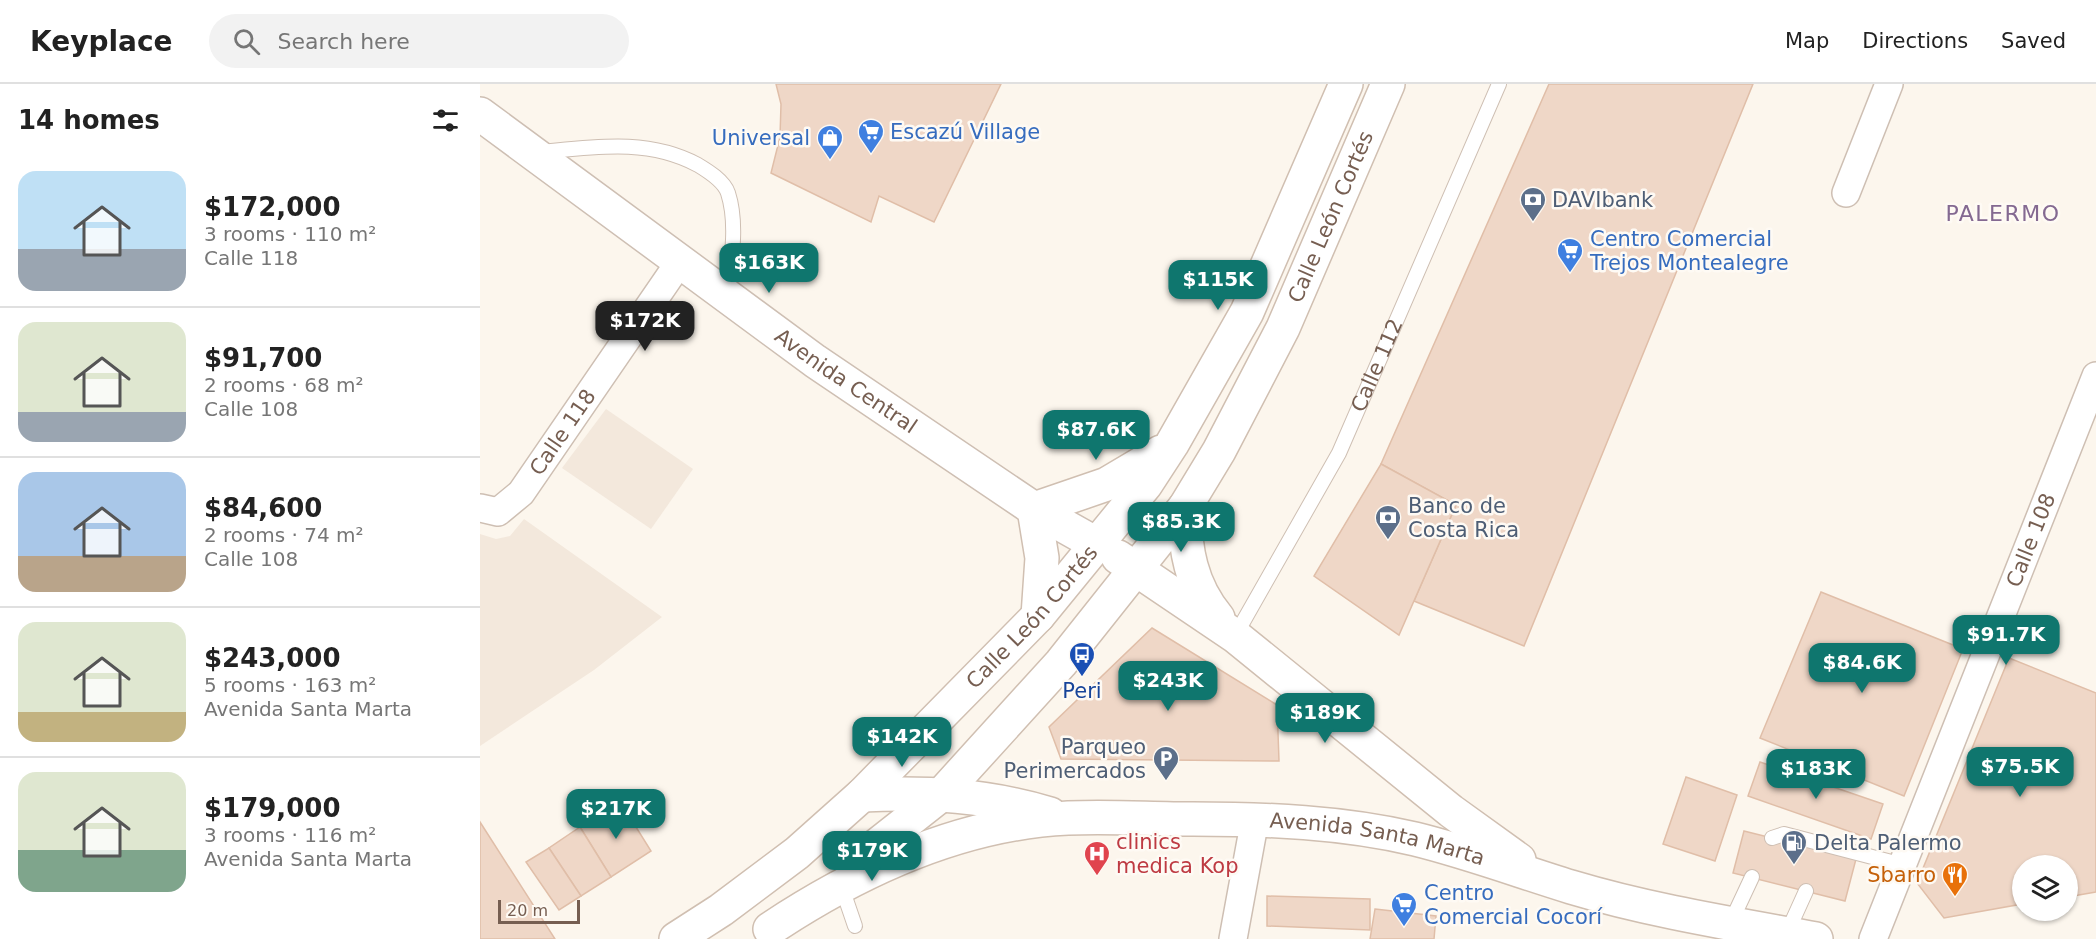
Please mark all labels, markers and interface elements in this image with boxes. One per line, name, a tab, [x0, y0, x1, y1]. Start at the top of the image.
search box	[209, 14, 629, 68]
text: Keyplace	[30, 25, 173, 58]
icon: search	[230, 25, 263, 58]
text: Search here	[278, 29, 410, 54]
text: Map	[1785, 29, 1829, 53]
text: Directions	[1862, 29, 1968, 53]
text: Saved	[2001, 29, 2066, 53]
icon: filters	[429, 104, 462, 137]
text: 14 homes	[18, 105, 160, 135]
supermarket icon: Escazú Village	[856, 117, 886, 155]
place label: Escazú Village	[890, 120, 1040, 144]
shop icon: Universal	[815, 123, 845, 161]
place label: Universal	[712, 126, 810, 150]
street label: Calle León Cortés	[1283, 128, 1378, 306]
bank icon: DAVIbank	[1518, 185, 1548, 223]
place label: DAVIbank	[1552, 188, 1654, 212]
text: $172,000	[204, 192, 341, 222]
icon: home	[66, 195, 138, 267]
district label: PALERMO	[1945, 201, 2061, 226]
text: 3 rooms · 110 m²	[204, 222, 376, 246]
place label: Centro Comercial Trejos Montealegre	[1589, 227, 1789, 275]
supermarket icon: Centro Comercial Trejos Montealegre	[1555, 236, 1585, 274]
pin: $163K	[727, 243, 811, 294]
text: Calle 118	[204, 246, 298, 270]
text: $163K	[733, 250, 805, 274]
pin: $115K	[1176, 260, 1260, 311]
text: $115K	[1182, 267, 1254, 291]
pin: $172K	[603, 301, 687, 352]
text: $172K	[609, 308, 681, 332]
street label: Calle 112	[1346, 315, 1408, 416]
street label: Avenida Central	[770, 324, 921, 438]
text: $91,700	[204, 343, 322, 373]
icon: home	[66, 346, 138, 418]
text: 2 rooms · 68 m²	[204, 373, 364, 397]
street label: Calle 118	[525, 385, 601, 480]
text: Calle 108	[204, 397, 298, 421]
pin: $87.6K	[1047, 410, 1145, 461]
text: $87.6K	[1057, 417, 1135, 441]
street label: Calle 108	[2002, 490, 2060, 591]
text: $84,600	[204, 493, 322, 523]
place label: Banco de Costa Rica	[1408, 494, 1519, 542]
icon: home	[66, 496, 138, 568]
pin: $85.3K	[1132, 502, 1230, 553]
bank icon: Banco de Costa Rica	[1373, 503, 1403, 541]
text: $85.3K	[1142, 509, 1220, 533]
text: 2 rooms · 74 m²	[204, 523, 364, 547]
street label: Calle León Cortés	[962, 541, 1103, 693]
text: Calle 108	[204, 547, 298, 571]
pin: $91.7K	[1957, 615, 2055, 666]
text: $91.7K	[1967, 622, 2045, 646]
bus stop icon: Peri	[1067, 640, 1097, 678]
text: $243,000	[204, 643, 341, 673]
pin: $84.6K	[1813, 643, 1911, 694]
icon: home	[66, 646, 138, 718]
text: $84.6K	[1823, 650, 1901, 674]
pin: $243K	[1126, 661, 1210, 712]
text: $243K	[1132, 668, 1204, 692]
text: 5 rooms · 163 m²	[204, 673, 376, 697]
place label: Peri	[1062, 679, 1102, 703]
pin: $189K	[1283, 693, 1367, 744]
text: Avenida Santa Marta	[204, 697, 412, 721]
text: $189K	[1289, 700, 1361, 724]
pin: $142K	[860, 717, 944, 768]
text: $142K	[866, 724, 938, 748]
place label: Parqueo Perimercados	[1004, 735, 1146, 783]
parking icon: Parqueo Perimercados	[1151, 744, 1181, 782]
pin: $75.5K	[1971, 747, 2069, 798]
pin: $183K	[1774, 749, 1858, 800]
text: $75.5K	[1981, 754, 2059, 778]
text: $183K	[1780, 756, 1852, 780]
pin: $217K	[574, 789, 658, 840]
text: $179,000	[204, 793, 341, 823]
icon: home	[66, 796, 138, 868]
text: $217K	[580, 796, 652, 820]
street label: Avenida Santa Marta	[1269, 809, 1488, 870]
text: 3 rooms · 116 m²	[204, 823, 376, 847]
fuel station icon: Delta Palermo	[1779, 828, 1809, 866]
place label: clinics medica Kop	[1116, 830, 1239, 878]
pin: $179K	[830, 831, 914, 882]
place label: Delta Palermo	[1814, 831, 1962, 855]
text: $179K	[836, 838, 908, 862]
hospital icon: clinics medica Kop	[1082, 839, 1112, 877]
text: Avenida Santa Marta	[204, 847, 412, 871]
map controls	[2012, 855, 2078, 921]
button: layers	[2012, 855, 2078, 921]
restaurant icon: Sbarro	[1940, 860, 1970, 898]
place label: Sbarro	[1867, 863, 1936, 887]
place label: Centro Comercial Cocorí	[1424, 881, 1603, 929]
supermarket icon: Centro Comercial Cocorí	[1389, 890, 1419, 928]
scale bar	[498, 897, 580, 924]
text: 20 m	[507, 901, 548, 920]

